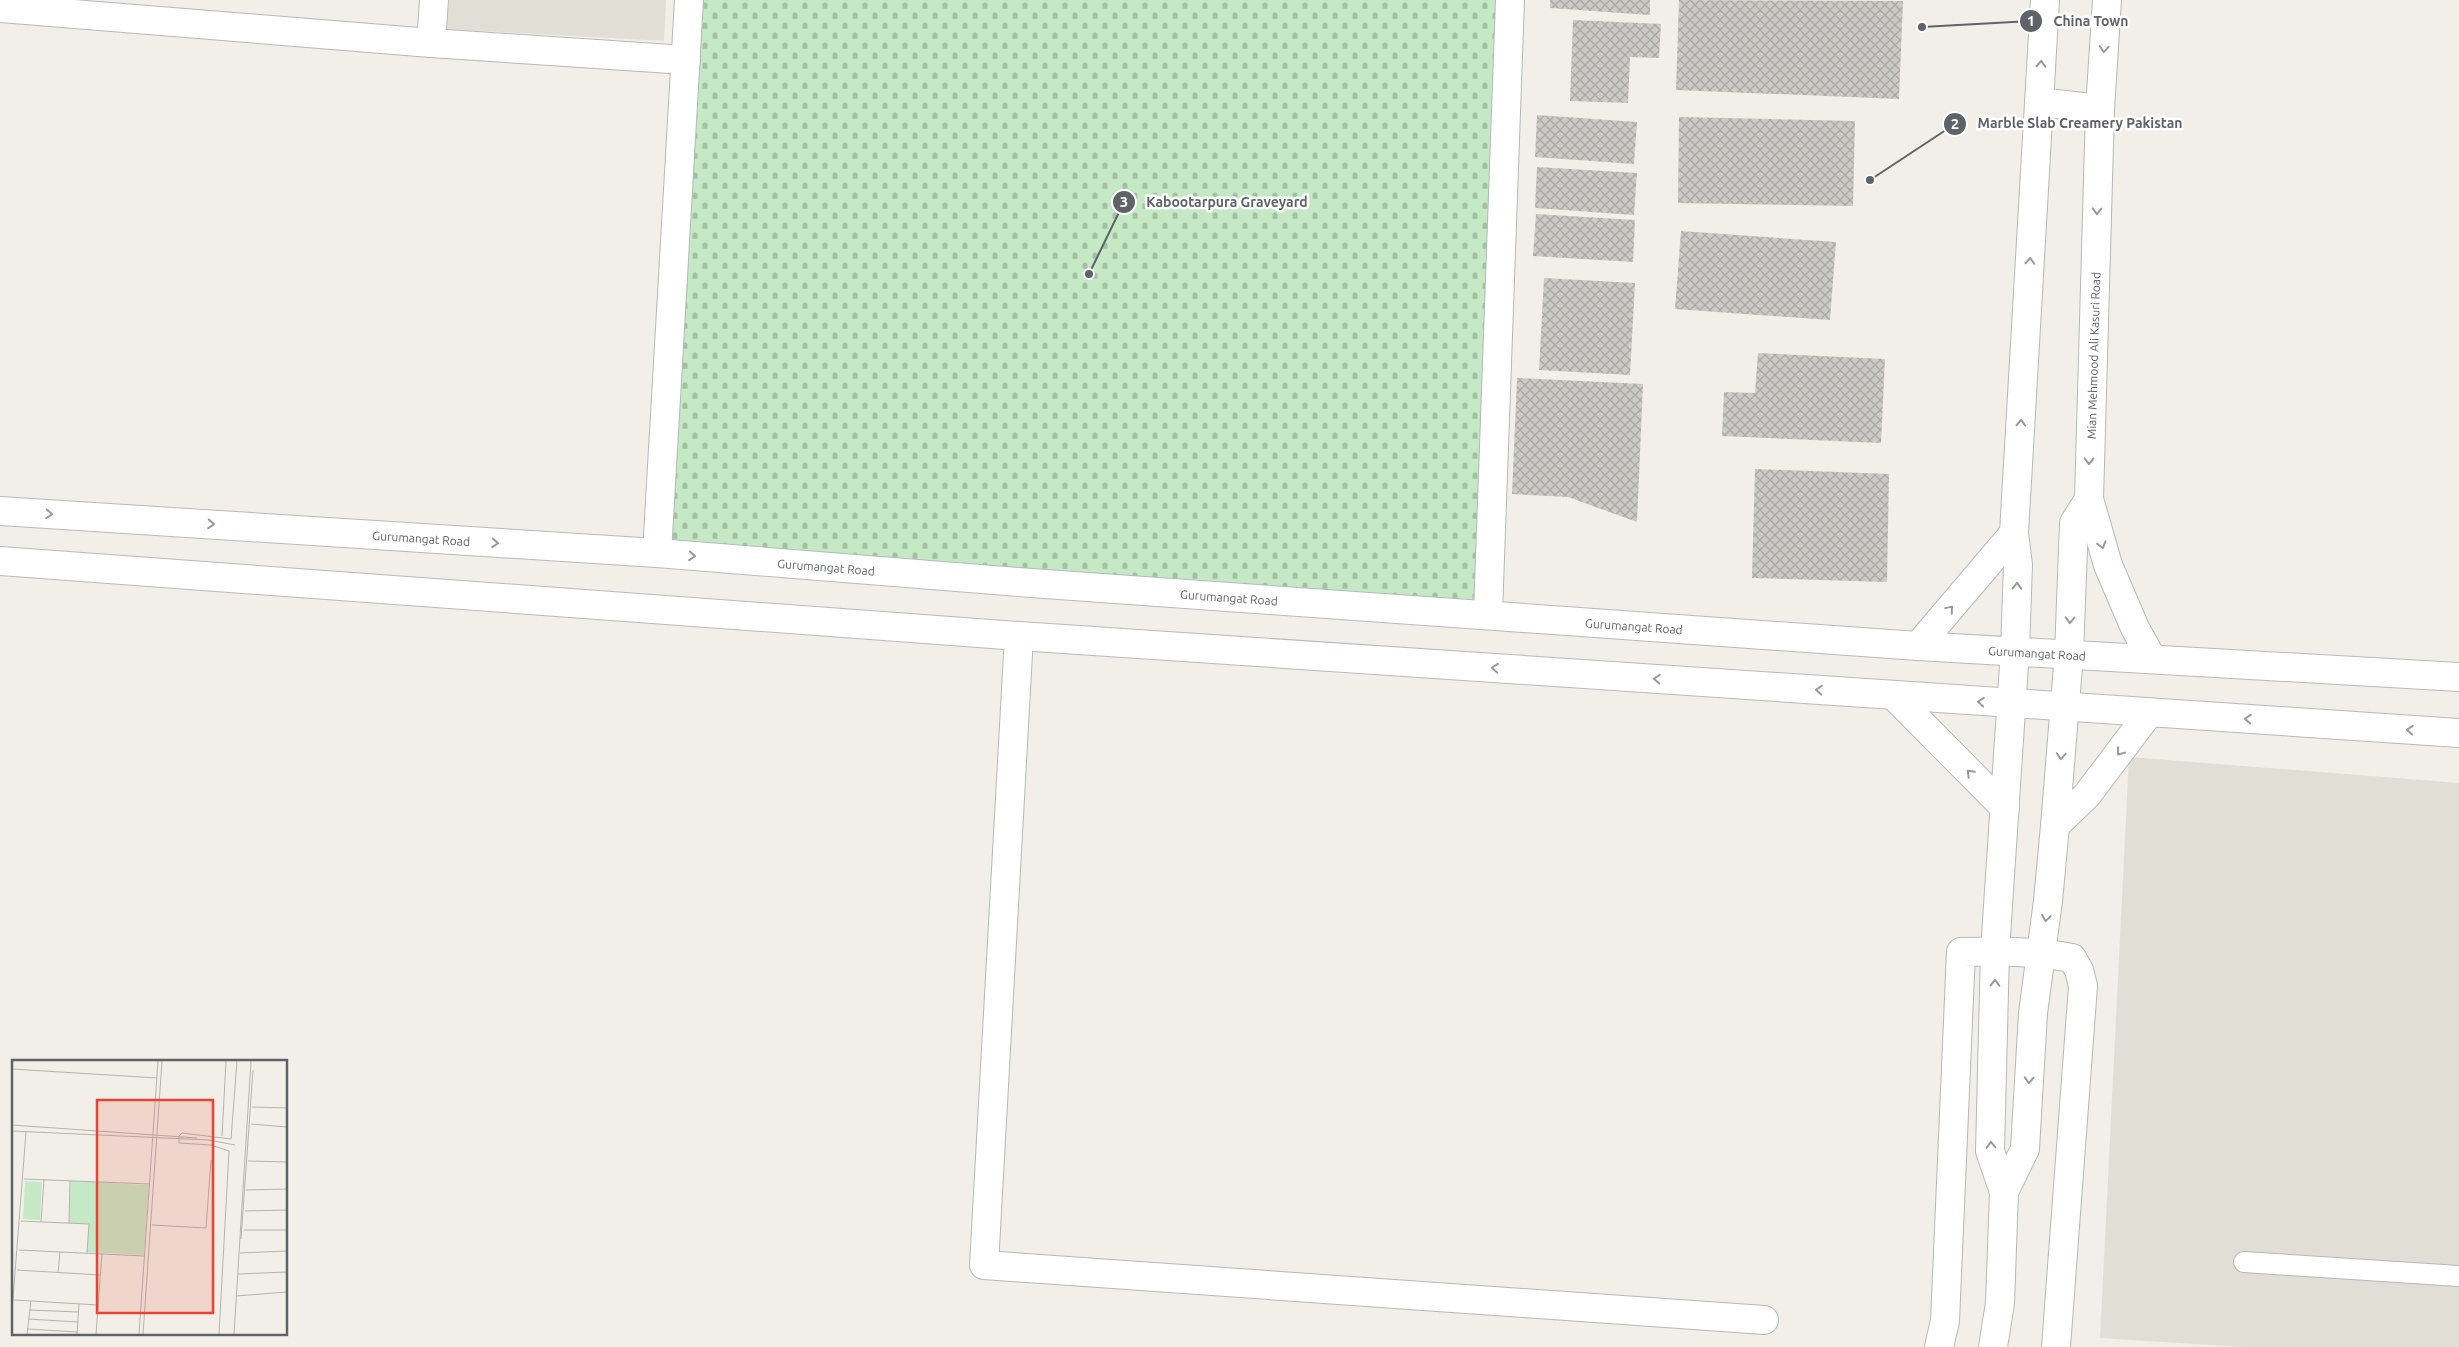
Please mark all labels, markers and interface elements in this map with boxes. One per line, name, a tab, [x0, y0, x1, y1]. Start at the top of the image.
callout: China Town	[2019, 7, 2139, 36]
text: 1	[2027, 12, 2035, 29]
text: China Town	[2053, 13, 2129, 29]
one-way arrow	[2098, 45, 2109, 53]
one-way arrow	[2036, 60, 2047, 68]
callout: Marble Slab Creamery Pakistan	[1942, 109, 2192, 138]
text: 2	[1951, 115, 1959, 132]
text: Marble Slab Creamery Pakistan	[1978, 115, 2182, 131]
callout: Kabootarpura Graveyard	[1111, 187, 1318, 216]
text: 3	[1120, 193, 1128, 210]
text: Kabootarpura Graveyard	[1146, 194, 1308, 210]
one-way arrow	[2091, 207, 2102, 215]
one-way arrow	[2024, 257, 2035, 265]
street label: Mian Mehmood Ali Kasuri Road	[2084, 272, 2102, 439]
one-way arrow	[2015, 419, 2026, 427]
one-way arrow	[2084, 458, 2094, 465]
one-way arrow	[45, 508, 53, 519]
one-way arrow	[207, 519, 215, 530]
street label: Gurumangat Road	[372, 528, 470, 548]
one-way arrow	[491, 537, 499, 548]
one-way arrow	[2097, 541, 2107, 549]
one-way arrow	[689, 550, 697, 561]
street label: Gurumangat Road	[777, 556, 875, 577]
one-way arrow	[2012, 581, 2023, 589]
street label: Gurumangat Road	[1180, 587, 1278, 607]
one-way arrow	[1944, 606, 1953, 615]
street label: Gurumangat Road	[1585, 616, 1683, 636]
one-way arrow	[2065, 616, 2076, 624]
street label: Gurumangat Road	[1988, 644, 2086, 662]
one-way arrow	[1490, 663, 1498, 674]
one-way arrow	[1653, 674, 1661, 685]
one-way arrow	[1815, 685, 1823, 696]
one-way arrow	[1977, 696, 1985, 707]
one-way arrow	[2244, 714, 2252, 725]
one-way arrow	[2406, 724, 2414, 735]
one-way arrow	[2117, 746, 2126, 756]
one-way arrow	[2055, 753, 2066, 761]
one-way arrow	[1967, 770, 1976, 779]
one-way arrow	[2041, 915, 2052, 923]
one-way arrow	[1989, 979, 2000, 987]
inset map	[12, 1060, 288, 1334]
one-way arrow	[2023, 1076, 2034, 1084]
one-way arrow	[1986, 1141, 1996, 1149]

